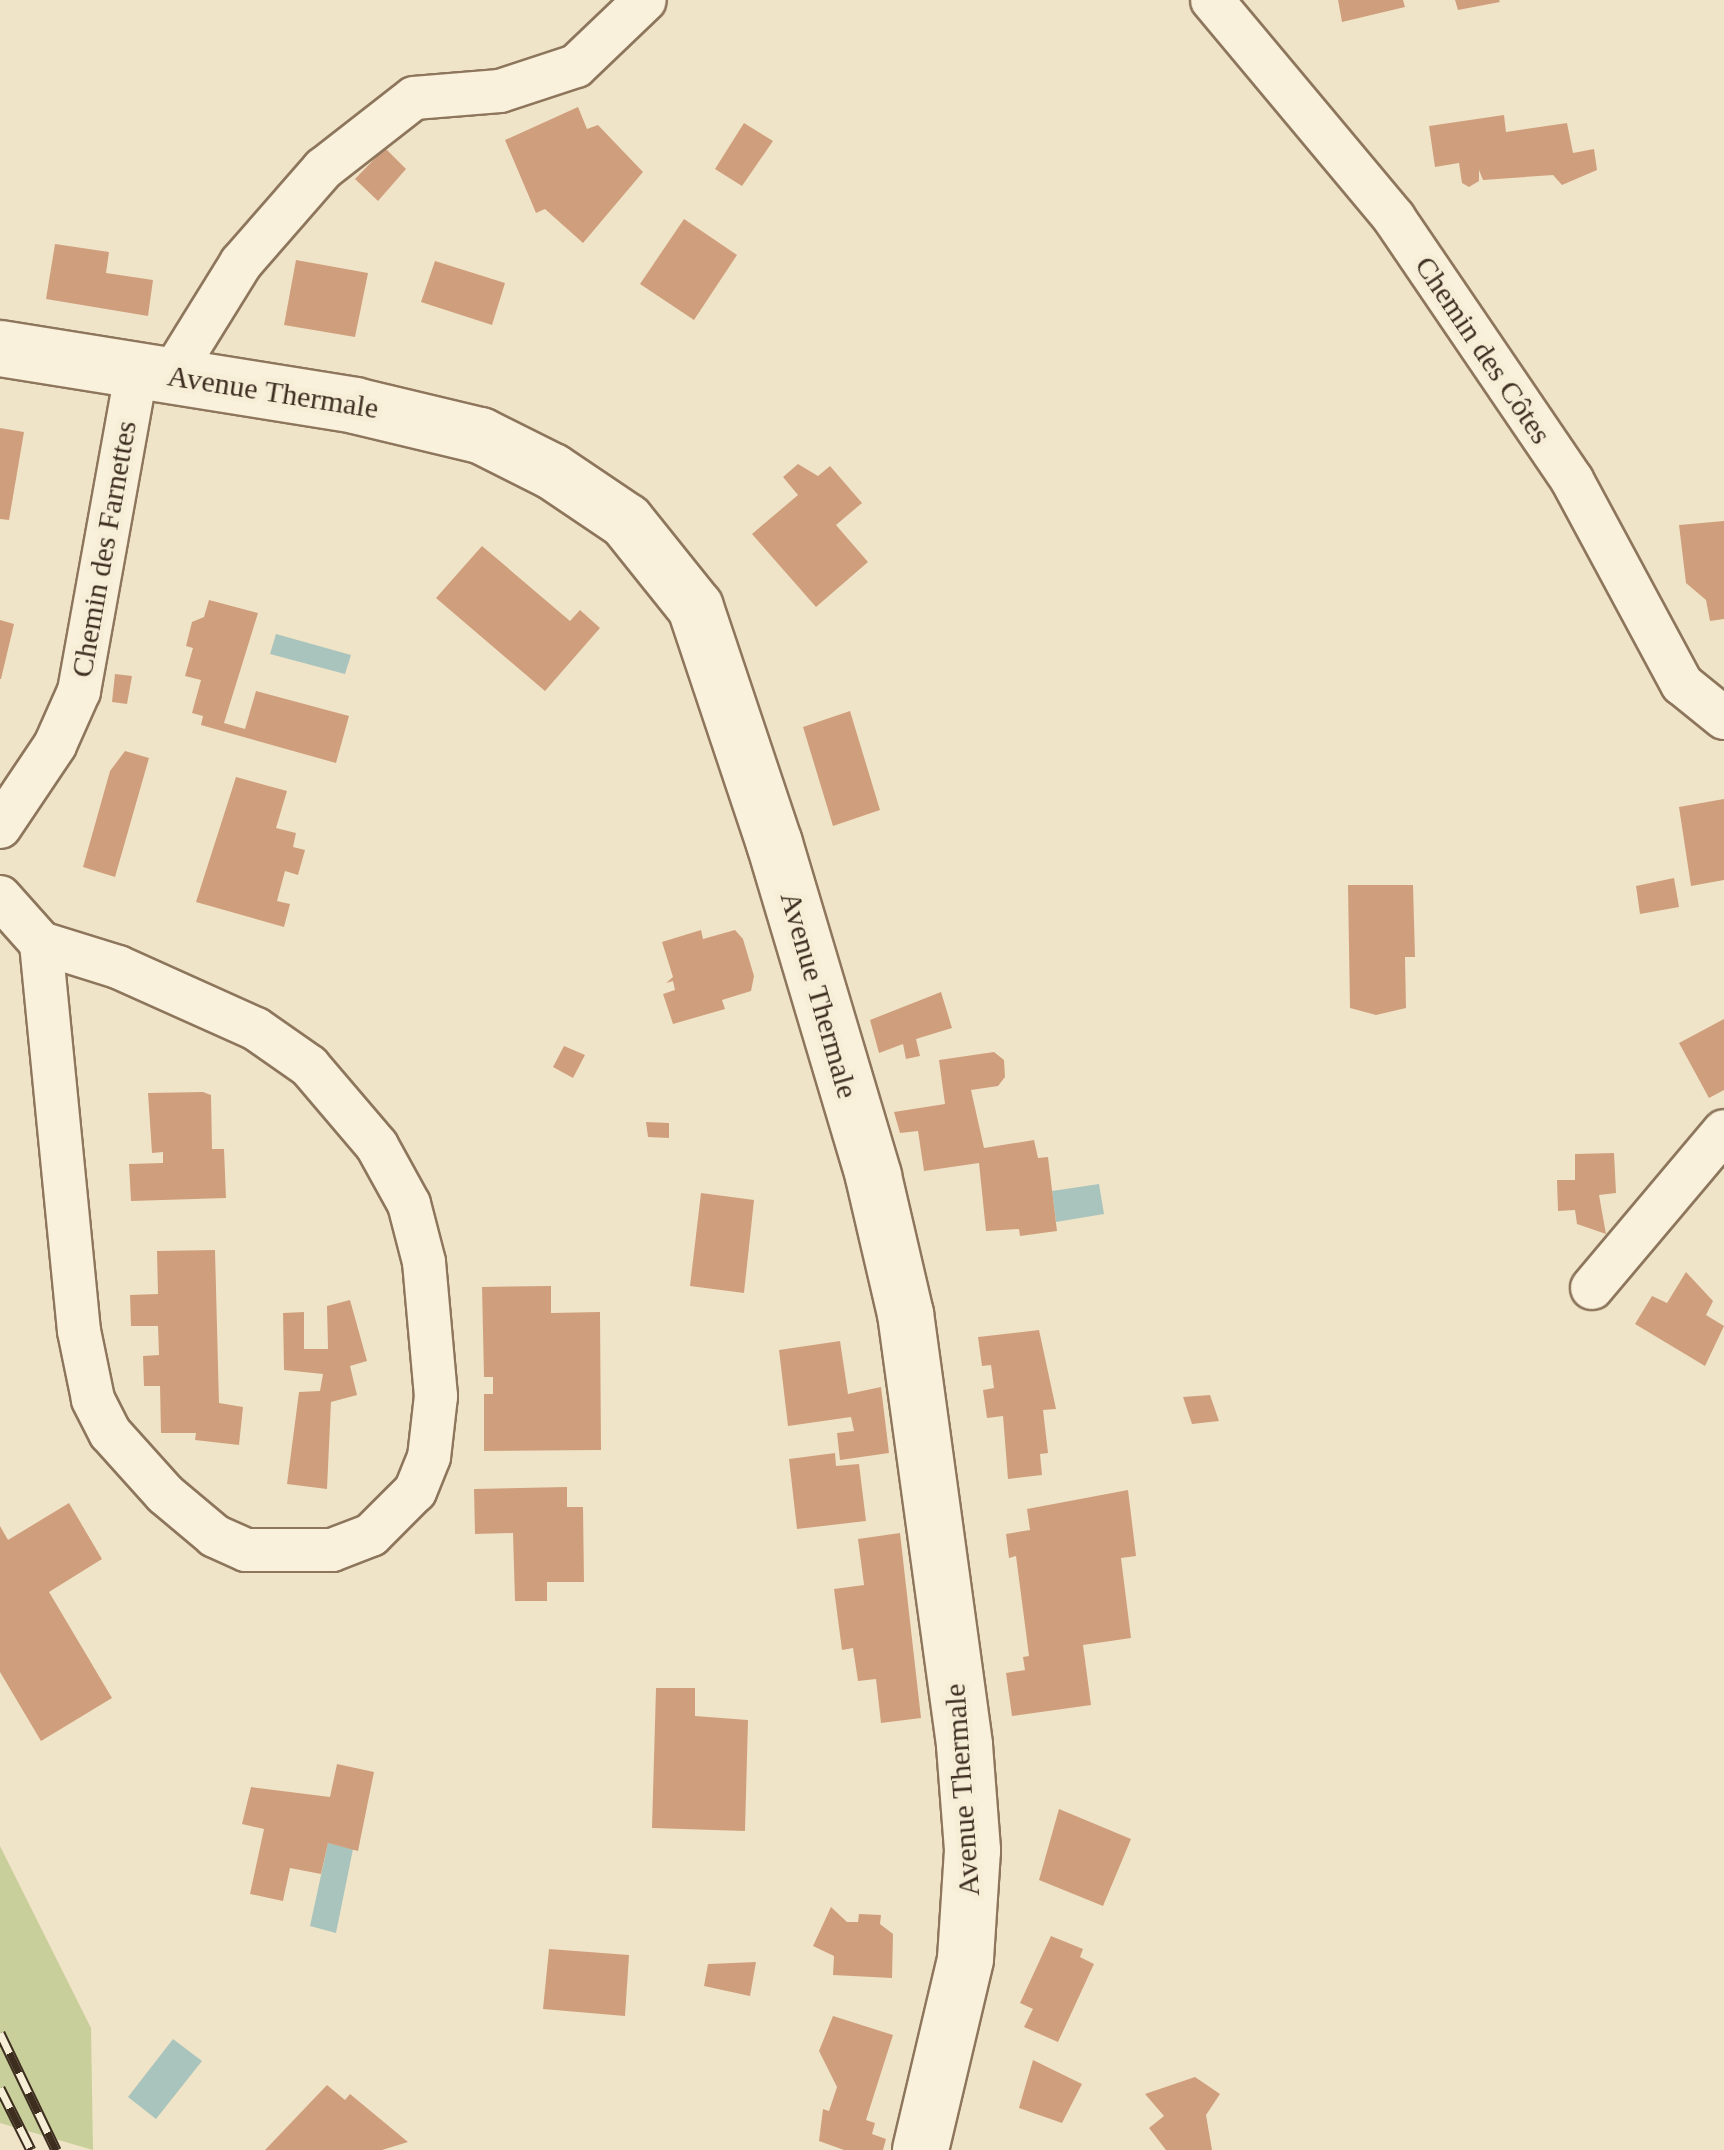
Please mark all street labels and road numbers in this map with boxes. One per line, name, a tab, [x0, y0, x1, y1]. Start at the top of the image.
street label: Chemin des Côtes	[1407, 249, 1559, 451]
street label: Avenue Thermale	[165, 358, 381, 426]
street label: Chemin des Farnettes	[64, 418, 144, 680]
street label: Avenue Thermale	[772, 887, 866, 1103]
street label: Avenue Thermale	[937, 1682, 987, 1898]

